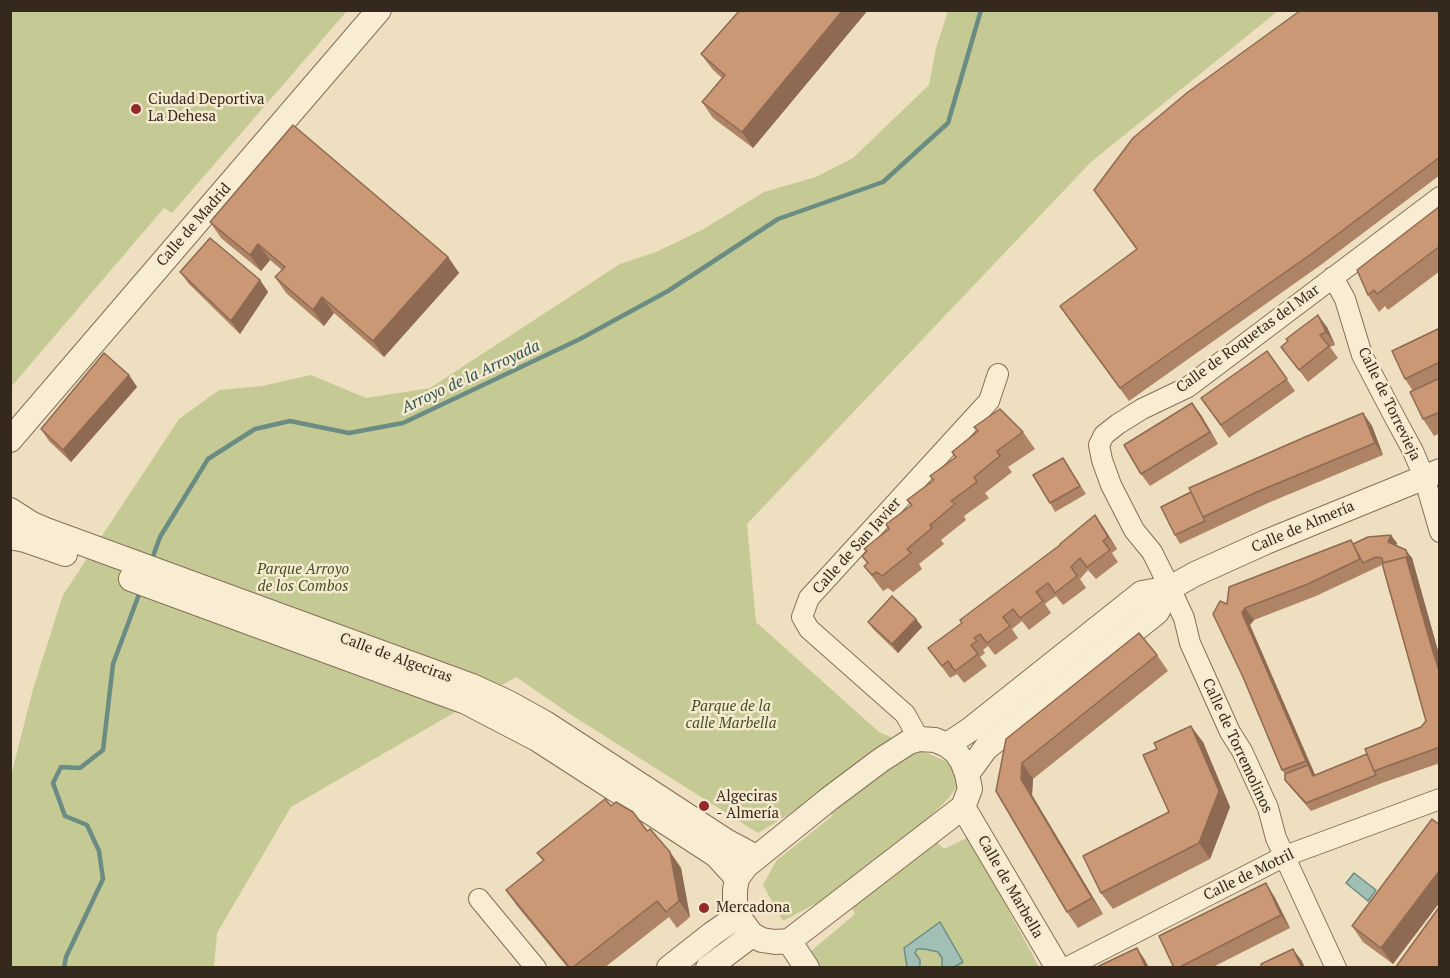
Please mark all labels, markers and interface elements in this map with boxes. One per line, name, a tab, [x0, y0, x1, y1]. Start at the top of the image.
place label: Ciudad Deportiva La Dehesa	[148, 91, 265, 126]
marker: Ciudad Deportiva La Dehesa	[129, 102, 143, 116]
street label: Calle de Madrid	[153, 180, 235, 270]
street label: Calle de Roquetas del Mar	[1173, 281, 1323, 397]
water label: Arroyo de la Arroyada	[399, 337, 543, 417]
street label: Calle de Torrevieja	[1354, 344, 1424, 464]
street label: Calle de San Javier	[809, 494, 905, 598]
street label: Calle de Almería	[1249, 497, 1357, 557]
park label: Parque Arroyo de los Combos	[257, 561, 349, 596]
street label: Calle de Algeciras	[337, 629, 455, 687]
street label: Calle de Torremolinos	[1198, 676, 1276, 816]
park label: Parque de la calle Marbella	[686, 698, 776, 733]
place label: Algeciras - Almería	[716, 788, 779, 823]
marker: Algeciras - Almería	[697, 799, 711, 813]
street label: Calle de Marbella	[973, 832, 1047, 942]
street label: Calle de Motril	[1201, 845, 1297, 905]
place label: Mercadona	[716, 899, 790, 917]
marker: Mercadona	[697, 901, 711, 915]

